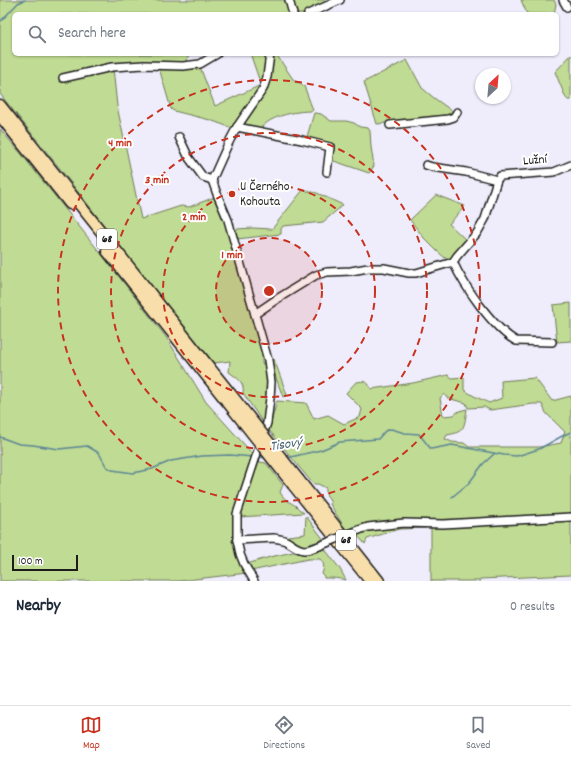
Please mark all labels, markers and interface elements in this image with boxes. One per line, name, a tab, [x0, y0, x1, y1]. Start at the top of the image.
search box	[12, 12, 559, 56]
icon: search	[26, 23, 48, 45]
text: Search here	[58, 23, 126, 45]
north arrow	[475, 68, 511, 104]
text: 4 min	[108, 135, 132, 152]
street label: Lužní	[522, 150, 549, 172]
text: 3 min	[145, 172, 169, 189]
place label: U Černého Kohouta	[240, 178, 290, 212]
marker: U Černého Kohouta	[227, 189, 237, 199]
text: 2 min	[182, 209, 206, 226]
road number: 68	[97, 229, 117, 249]
text: 1 min	[221, 247, 243, 264]
centre of rings	[262, 284, 276, 298]
water label: Tisový	[269, 433, 305, 457]
road number: 68	[336, 530, 356, 550]
scale bar	[12, 553, 78, 572]
text: 100 m	[18, 554, 42, 570]
text: Nearby	[16, 595, 60, 619]
text: 0 results	[510, 598, 555, 617]
tab: Map	[80, 714, 102, 754]
tab: Directions	[263, 714, 305, 754]
tab: Saved	[466, 714, 491, 754]

